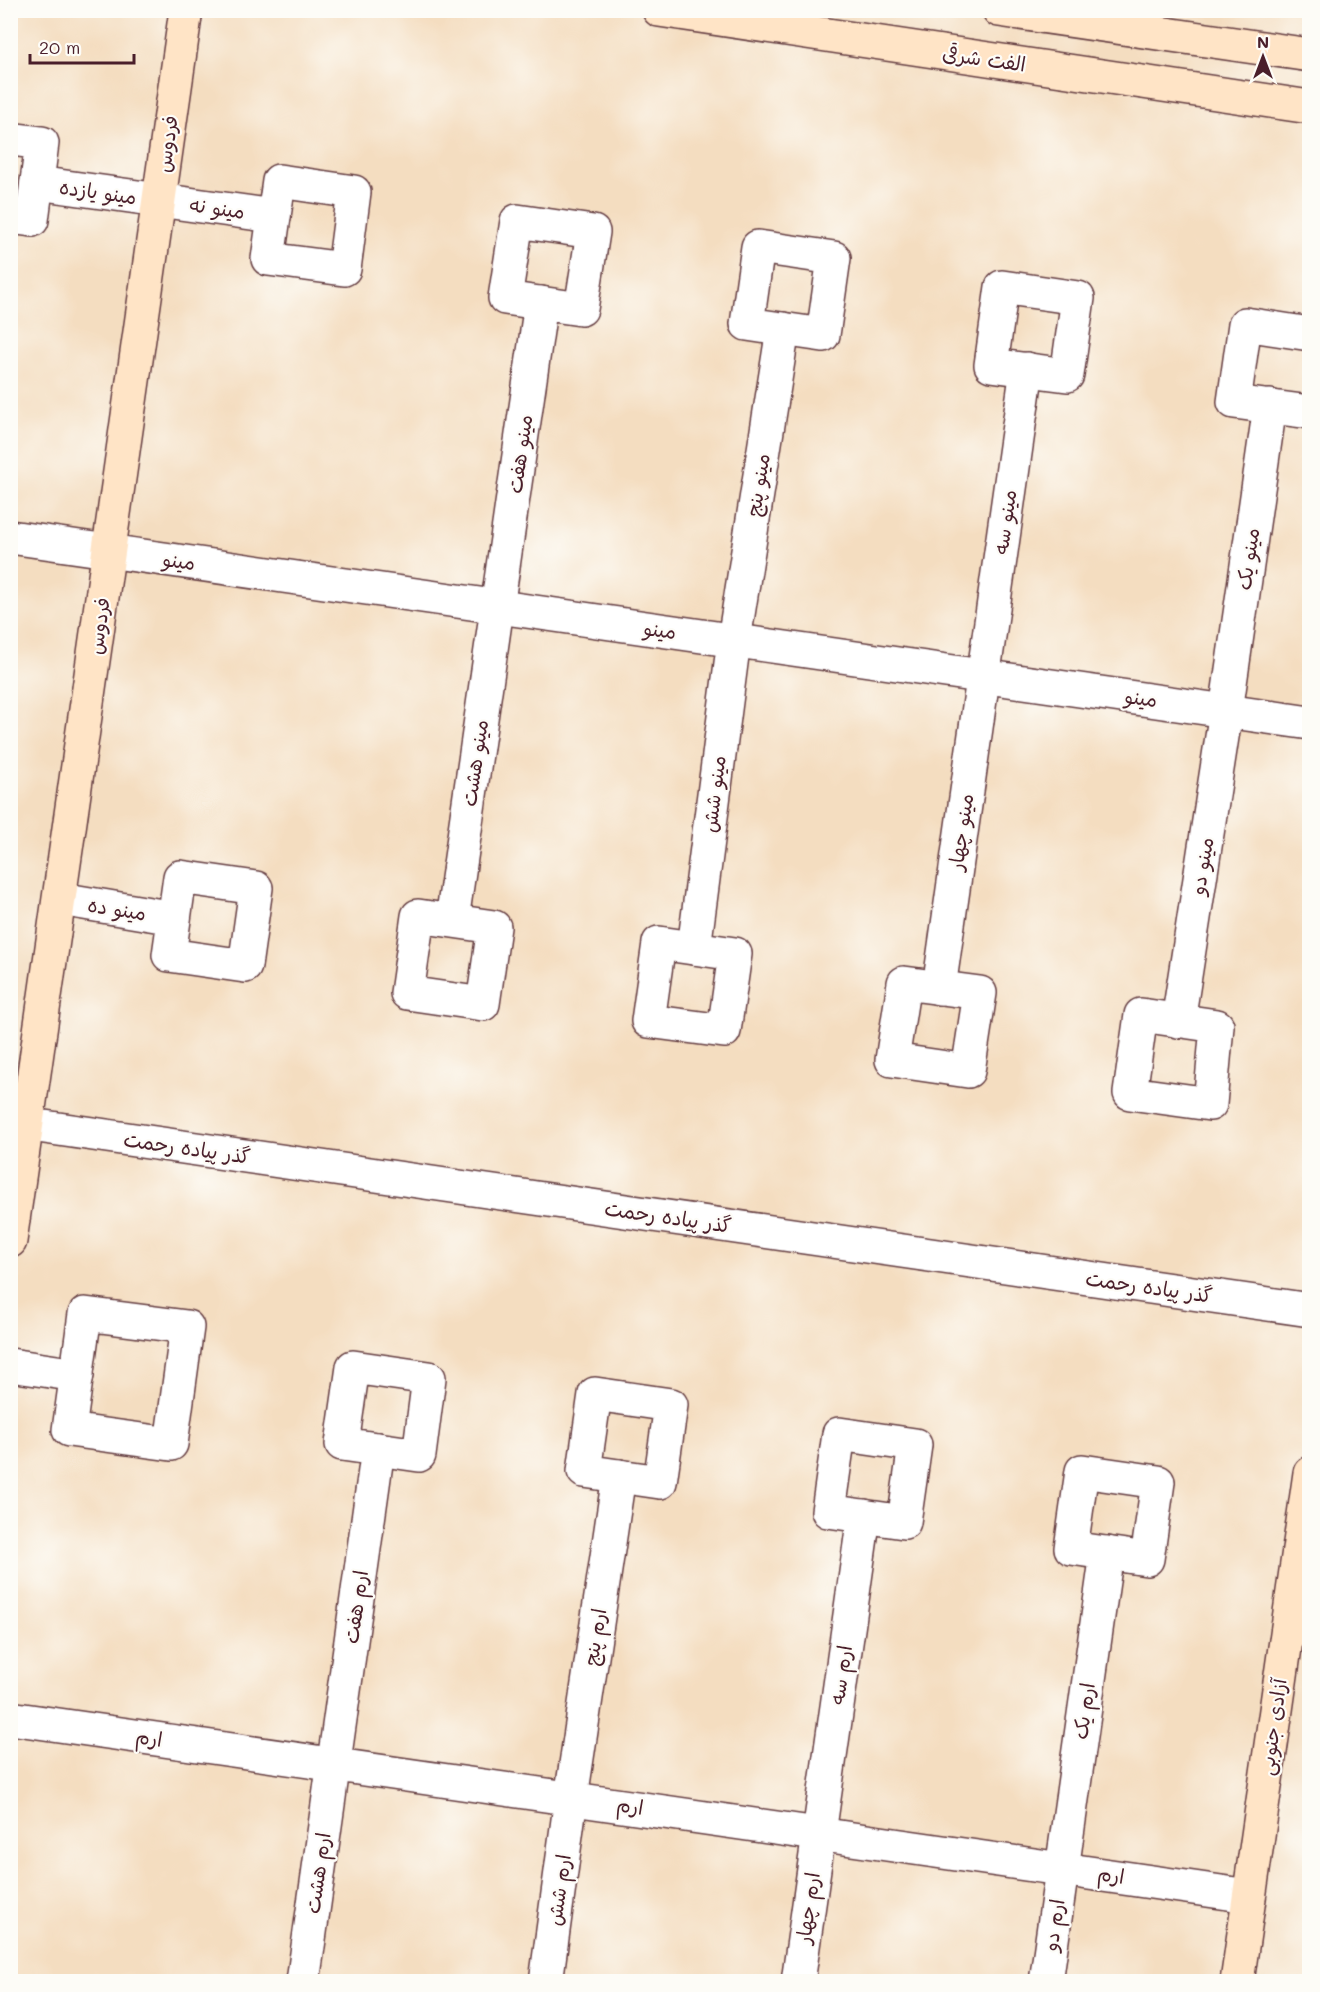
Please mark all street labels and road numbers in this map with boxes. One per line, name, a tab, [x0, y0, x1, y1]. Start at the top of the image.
street label: الفت شرقی	[941, 39, 1027, 77]
street label: فردوس	[149, 114, 183, 174]
street label: مینو یازده	[58, 173, 138, 211]
street label: مینو نه	[187, 190, 247, 226]
street label: مینو هفت	[501, 413, 539, 495]
street label: مینو پنج	[739, 452, 777, 518]
street label: مینو سه	[987, 488, 1023, 556]
street label: مینو یک	[1230, 526, 1266, 592]
street label: مینو	[160, 545, 197, 577]
street label: فردوس	[81, 596, 115, 656]
street label: مینو	[641, 614, 678, 646]
street label: مینو	[1122, 682, 1159, 714]
street label: مینو هشت	[455, 718, 495, 808]
street label: مینو شش	[695, 754, 733, 834]
street label: مینو چهار	[941, 792, 980, 874]
street label: مینو دو	[1183, 835, 1220, 899]
street label: مینو ده	[86, 891, 148, 927]
street label: گذر پیاده رحمت	[122, 1125, 252, 1170]
street label: گذر پیاده رحمت	[603, 1194, 733, 1239]
street label: گذر پیاده رحمت	[1084, 1264, 1214, 1309]
street label: ارم هفت	[337, 1568, 376, 1646]
street label: ارم پنج	[577, 1606, 614, 1668]
street label: ارم سه	[823, 1644, 860, 1707]
street label: آزادی جنوبی	[1252, 1676, 1294, 1777]
street label: ارم یک	[1066, 1681, 1103, 1741]
street label: ارم	[134, 1722, 164, 1755]
street label: ارم	[615, 1790, 645, 1823]
street label: ارم هشت	[298, 1831, 339, 1916]
street label: ارم شش	[540, 1852, 579, 1928]
street label: ارم	[1096, 1859, 1126, 1892]
street label: ارم چهار	[789, 1871, 828, 1948]
street label: ارم دو	[1036, 1897, 1072, 1955]

